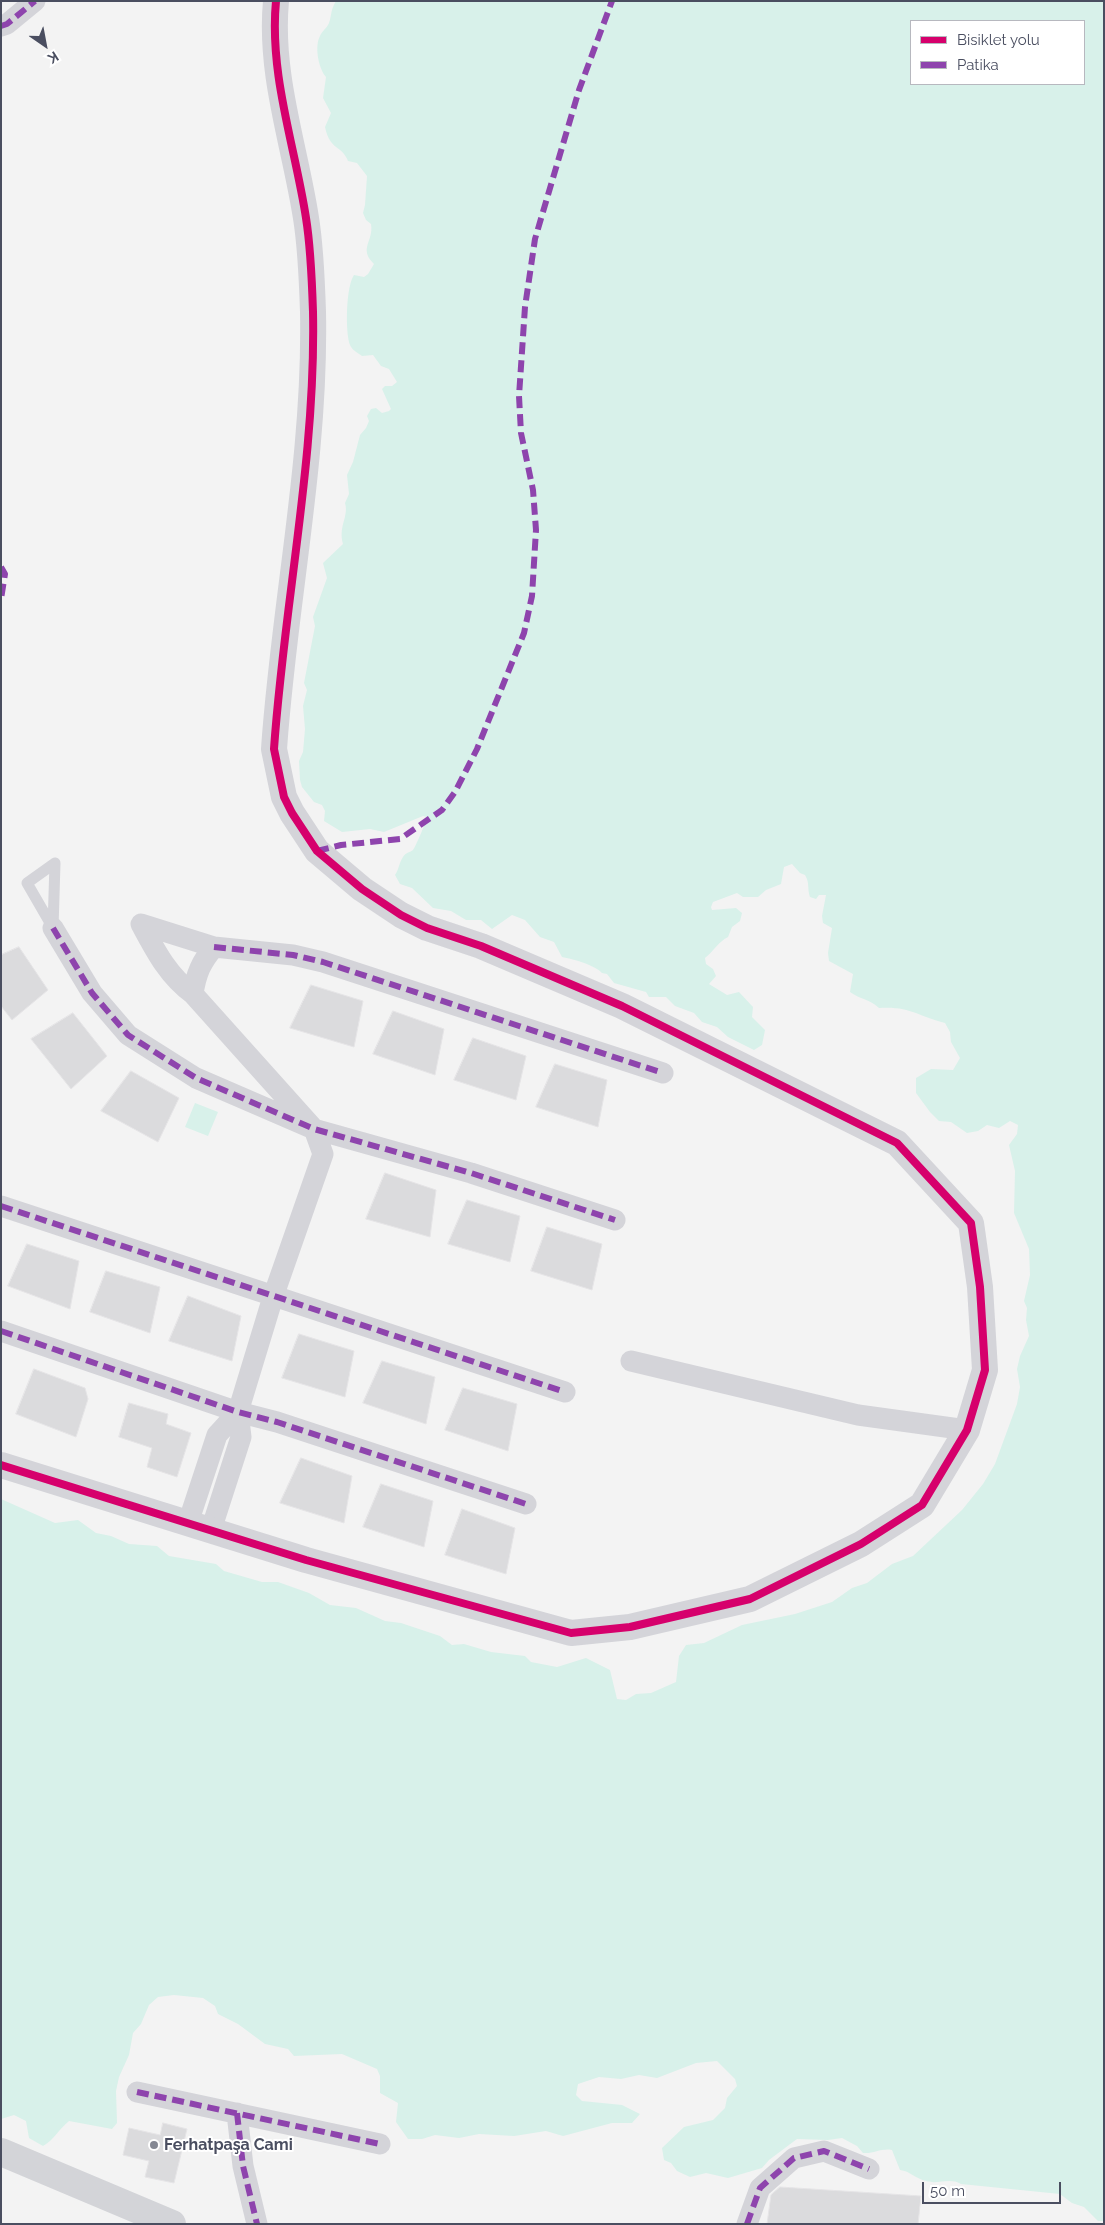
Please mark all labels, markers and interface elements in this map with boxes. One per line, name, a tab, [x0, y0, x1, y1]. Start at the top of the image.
north arrow	[20, 20, 70, 70]
legend	[910, 20, 1085, 85]
text: Bisiklet yolu	[957, 31, 1040, 49]
text: K	[45, 48, 61, 67]
text: Patika	[957, 56, 999, 74]
place label: Ferhatpaşa Cami	[164, 2135, 293, 2155]
marker: Ferhatpaşa Cami	[148, 2139, 160, 2151]
scale bar	[925, 2172, 1064, 2204]
text: 50 m	[930, 2182, 965, 2200]

